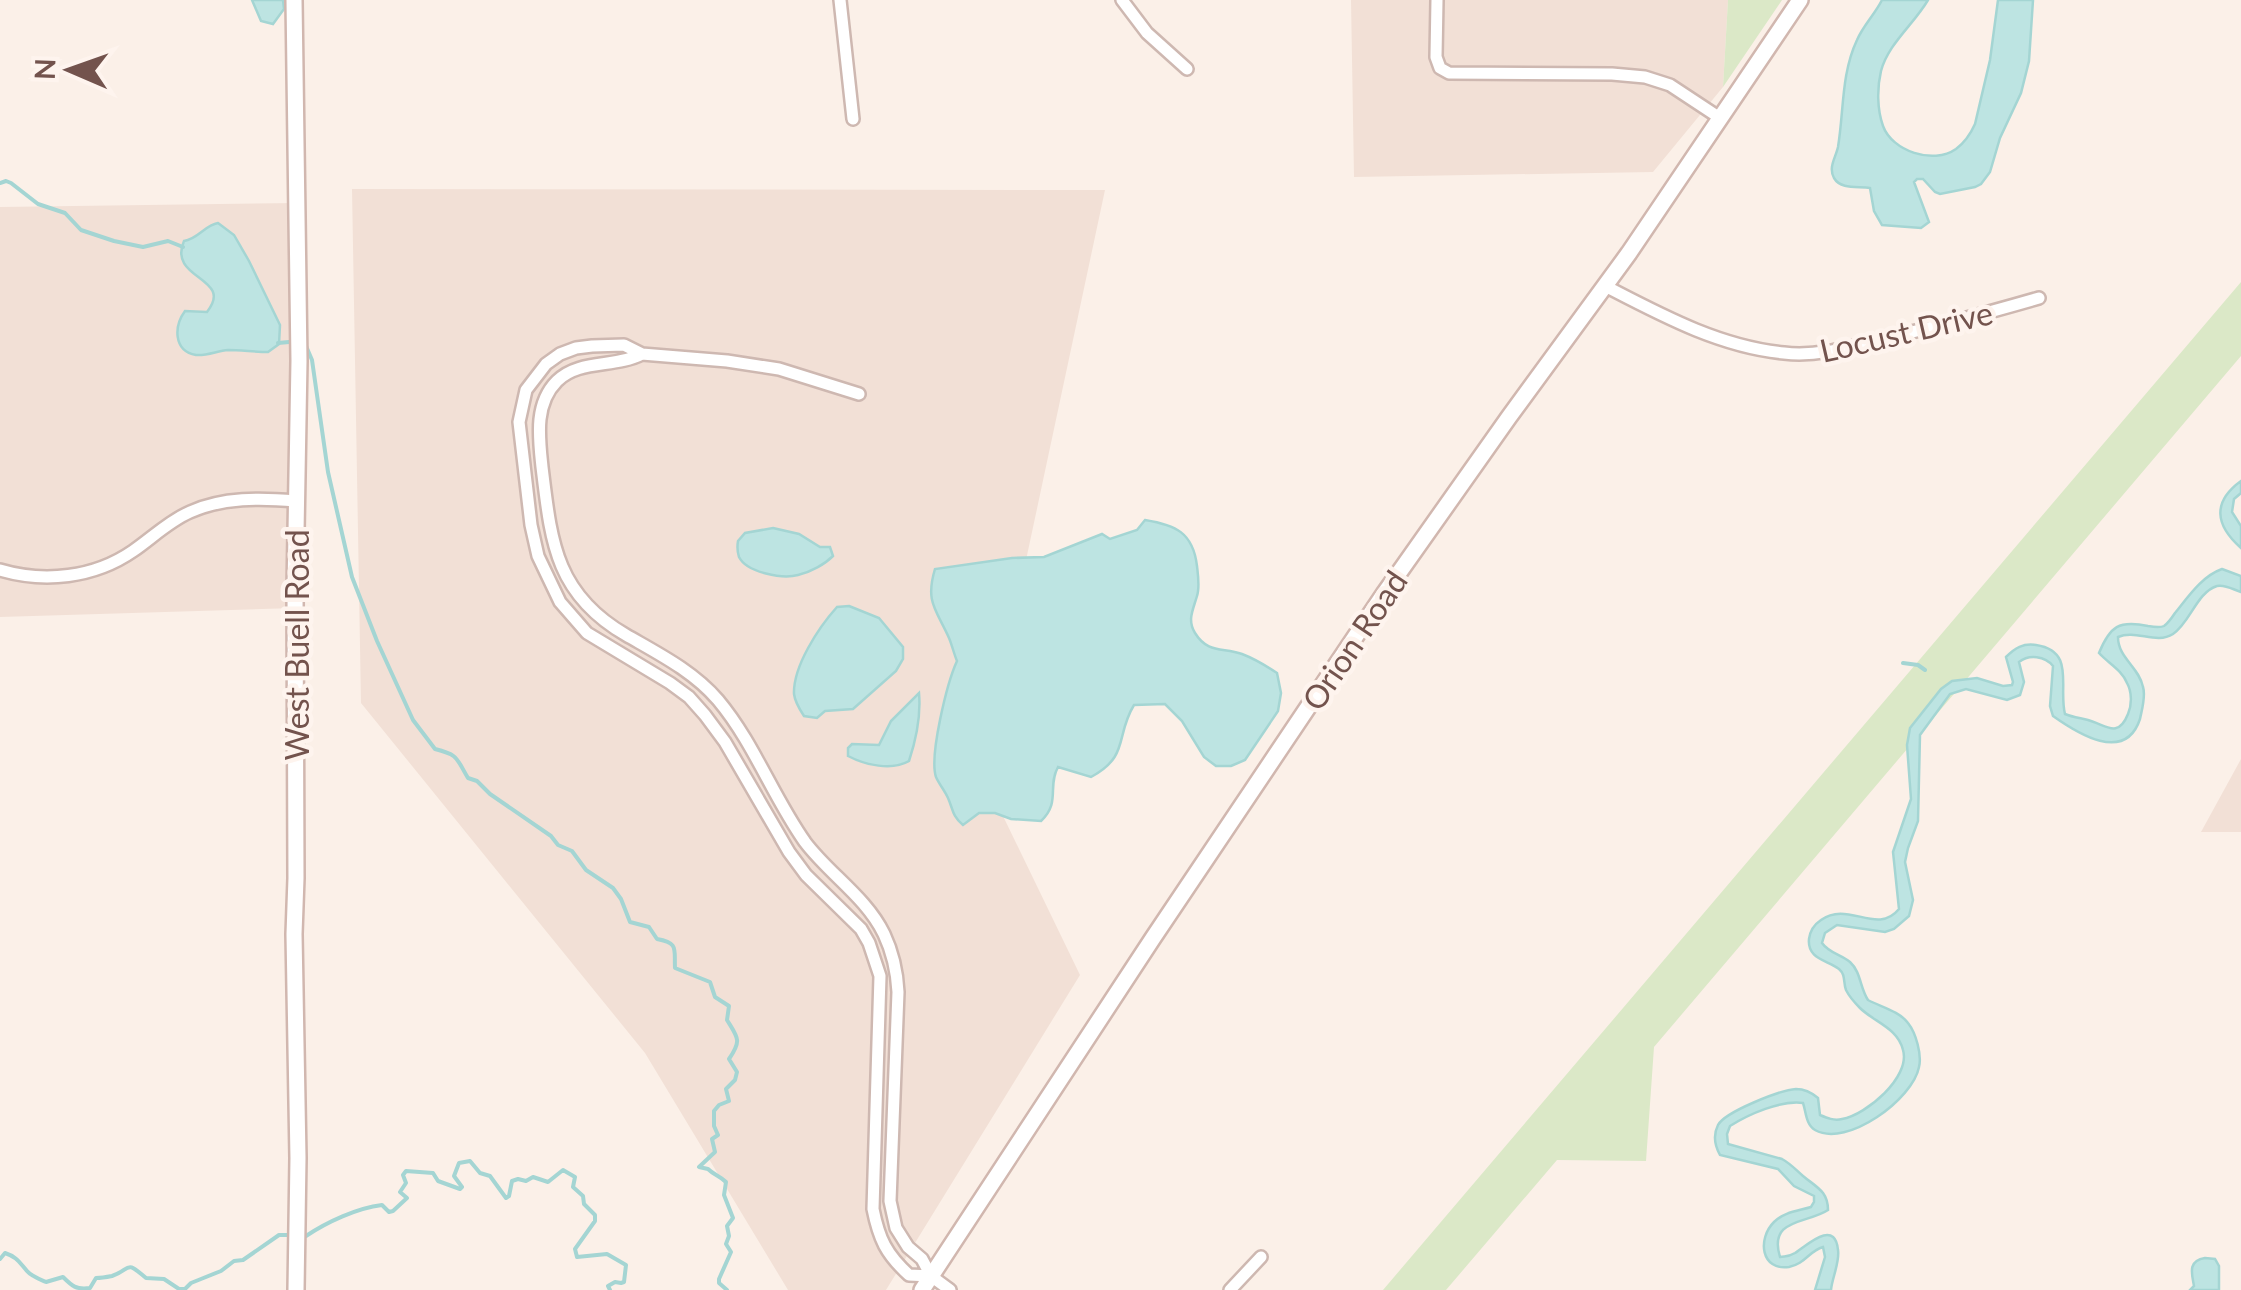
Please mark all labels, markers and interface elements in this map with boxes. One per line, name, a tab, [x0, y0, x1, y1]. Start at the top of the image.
north arrow	[20, 20, 120, 120]
text: N	[27, 58, 61, 80]
street label: Locust Drive	[1816, 292, 1996, 370]
street label: West Buell Road	[277, 529, 316, 761]
street label: Orion Road	[1293, 563, 1415, 717]

